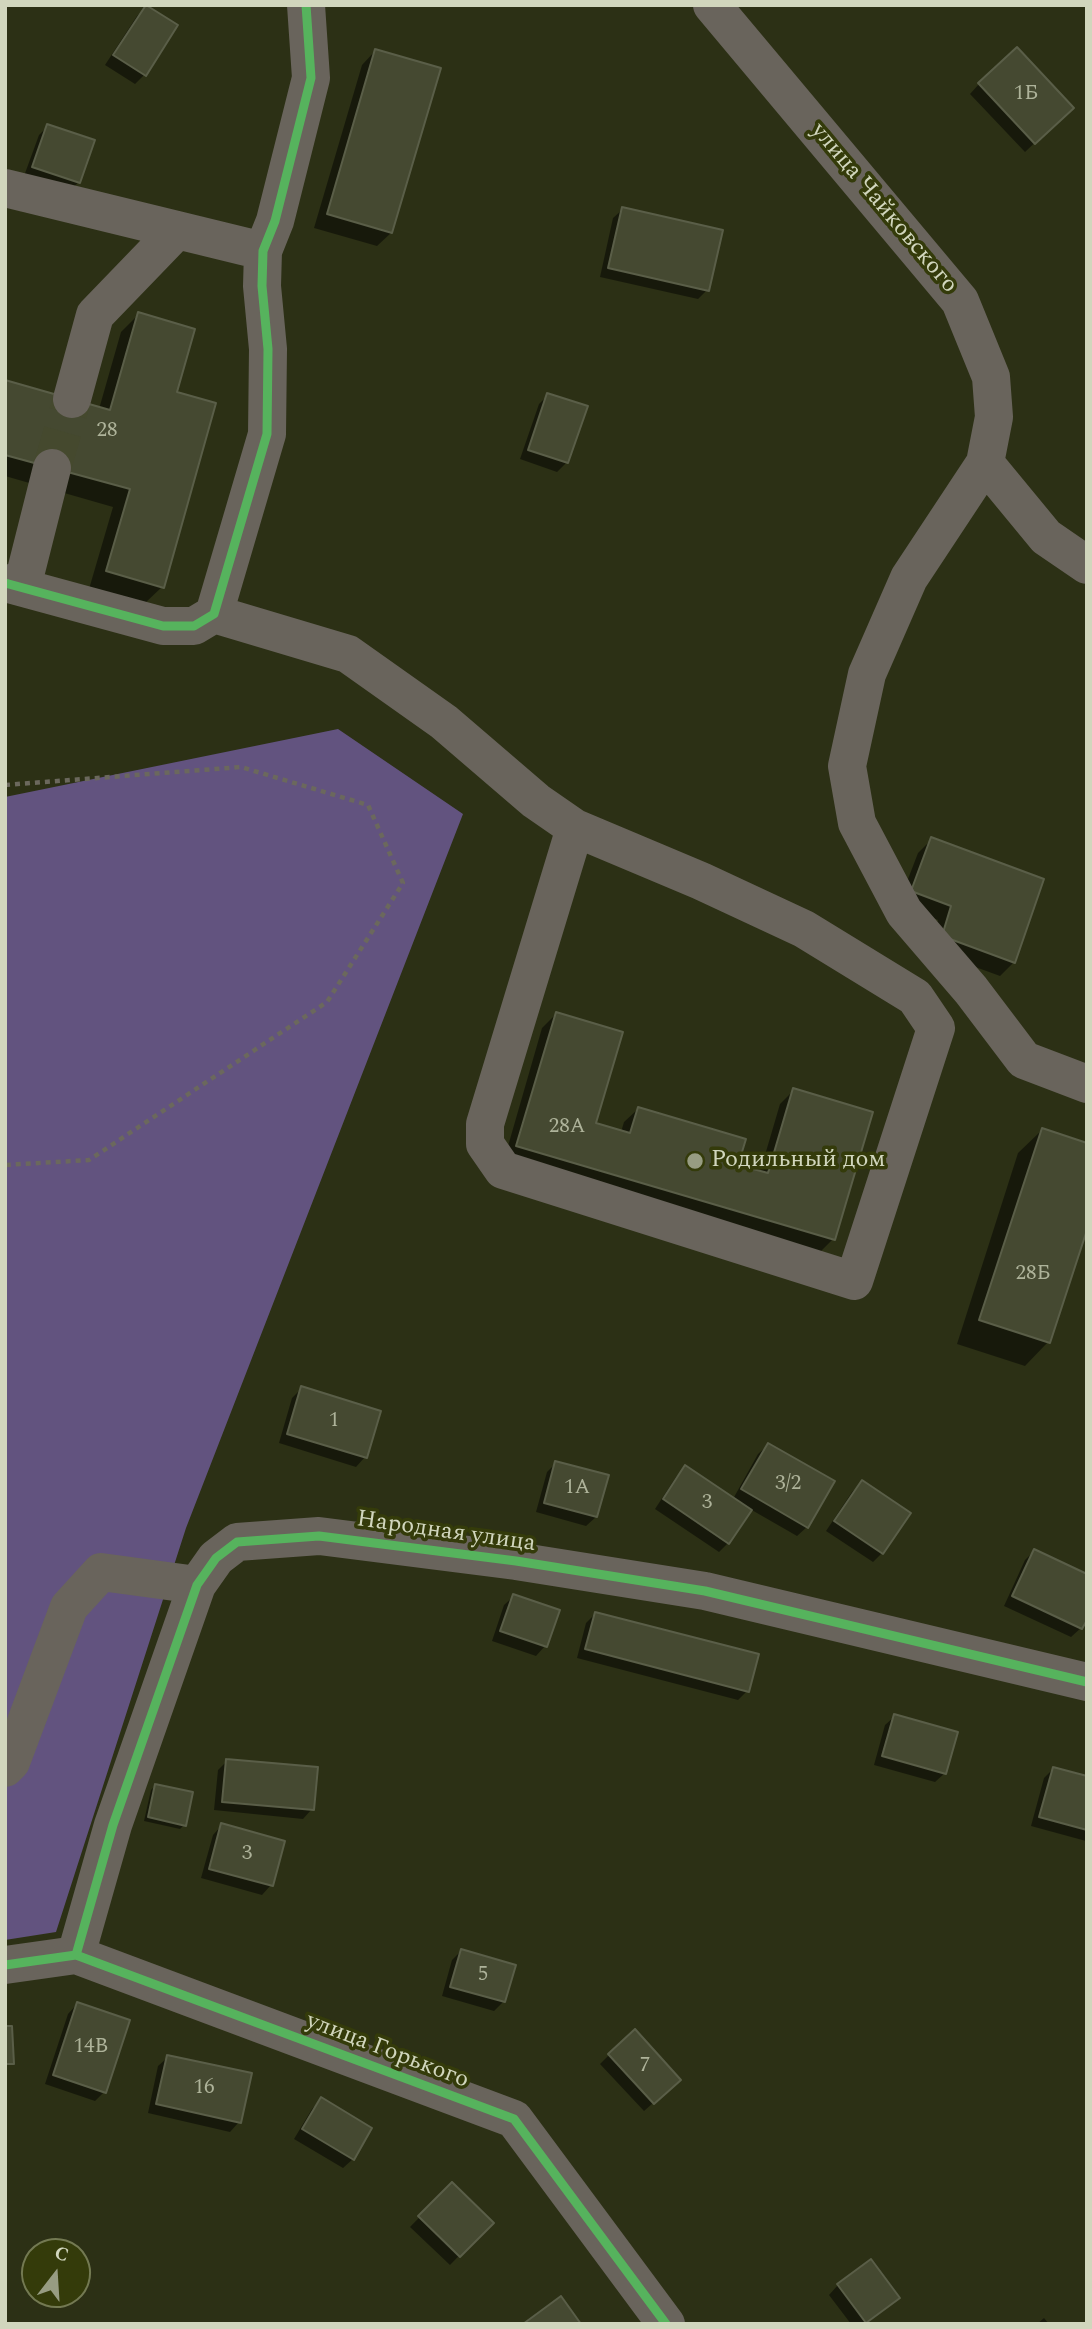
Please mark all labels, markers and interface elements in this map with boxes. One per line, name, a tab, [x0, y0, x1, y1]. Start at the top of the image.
house number: 1Б	[1014, 82, 1038, 108]
street label: улица Чайковского	[803, 118, 963, 300]
house number: 28	[97, 419, 117, 445]
house number: 28А	[549, 1115, 585, 1141]
place label: Родильный дом	[711, 1147, 885, 1175]
marker: Родильный дом	[685, 1151, 705, 1171]
house number: 28Б	[1015, 1262, 1051, 1288]
house number: 1	[329, 1409, 339, 1435]
house number: 3/2	[775, 1472, 801, 1498]
house number: 1А	[564, 1476, 590, 1502]
house number: 3	[702, 1491, 712, 1517]
street label: Народная улица	[355, 1506, 537, 1560]
house number: 3	[242, 1842, 252, 1868]
house number: 5	[478, 1963, 488, 1989]
street label: улица Горького	[302, 2008, 472, 2096]
house number: 14В	[74, 2035, 108, 2061]
house number: 7	[640, 2054, 650, 2080]
house number: 16	[194, 2076, 214, 2102]
north arrow	[21, 2238, 91, 2308]
text: С	[51, 2239, 72, 2270]

